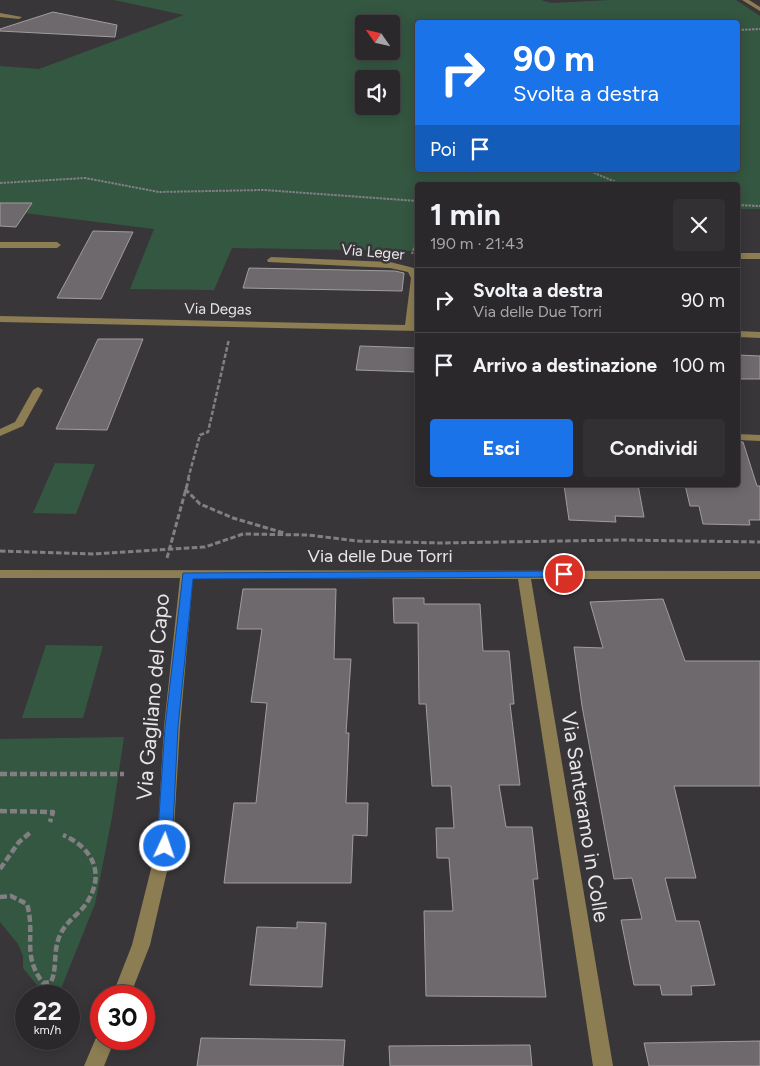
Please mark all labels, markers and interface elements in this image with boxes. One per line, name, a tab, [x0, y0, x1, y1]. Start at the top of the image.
north arrow	[355, 15, 400, 60]
map controls	[355, 15, 400, 115]
text: 90 m	[513, 38, 595, 80]
icon: right	[430, 40, 495, 105]
button: sound	[355, 70, 400, 115]
text: Svolta a destra	[513, 80, 659, 107]
icon: arrive	[466, 135, 494, 163]
text: Poi	[430, 138, 456, 161]
text: 1 min	[430, 196, 501, 233]
button: close	[673, 199, 725, 251]
text: 190 m · 21:43	[430, 234, 524, 253]
street label: Via Leger	[341, 240, 405, 264]
text: Svolta a destra	[473, 279, 603, 302]
icon: right	[430, 286, 458, 314]
text: 90 m	[681, 289, 725, 312]
street label: Via Degas	[184, 299, 252, 319]
text: Via delle Due Torri	[473, 302, 602, 321]
icon: arrive	[430, 351, 458, 379]
text: Arrivo a destinazione	[473, 354, 657, 377]
text: 100 m	[672, 354, 725, 377]
button: Esci	[430, 419, 573, 477]
button: Condividi	[583, 419, 725, 477]
street label: Via delle Due Torri	[307, 545, 453, 567]
pin	[543, 553, 585, 595]
icon: arrive	[550, 560, 578, 588]
street label: Via Gagliano del Capo	[131, 592, 174, 801]
street label: Via Santeramo in Colle	[556, 710, 614, 924]
position arrow	[138, 819, 190, 871]
speed limit sign: 30	[90, 985, 155, 1050]
text: 22	[33, 996, 62, 1026]
text: km/h	[34, 1023, 61, 1037]

